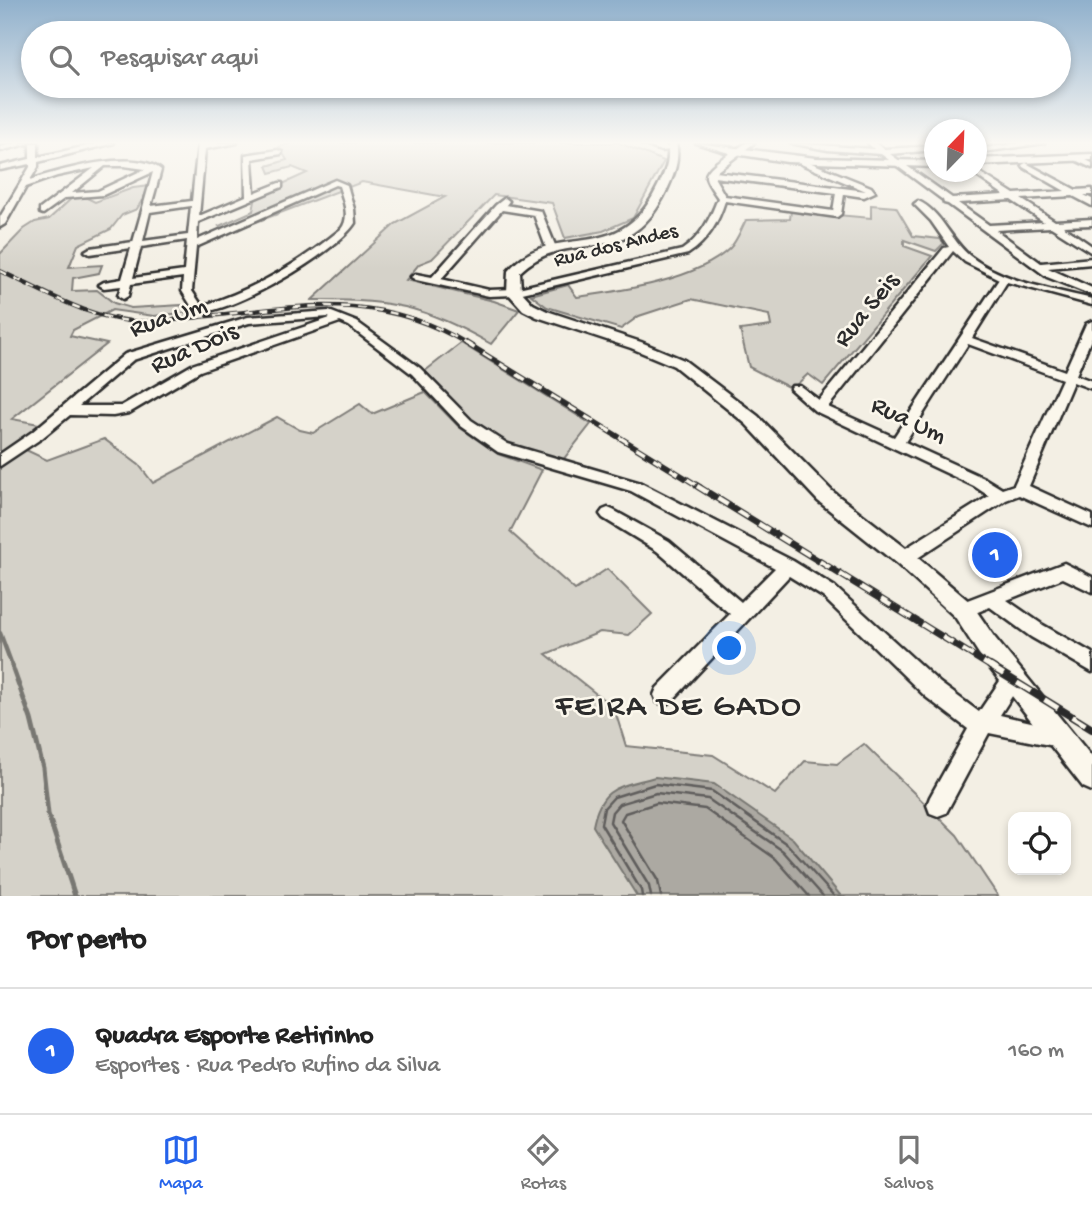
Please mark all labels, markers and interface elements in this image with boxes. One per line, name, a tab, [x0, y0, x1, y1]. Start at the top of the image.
search box	[21, 21, 1071, 98]
icon: search	[45, 41, 83, 79]
text: Pesquisar aqui	[101, 44, 259, 75]
north arrow	[924, 119, 987, 182]
street label: Rua dos Andes	[552, 219, 682, 274]
street label: Rua Seis	[829, 266, 908, 355]
street label: Rua Um	[126, 291, 212, 347]
street label: Rua Dois	[147, 317, 245, 383]
street label: Rua Um	[865, 391, 951, 453]
pin: 1	[972, 529, 1018, 581]
your location	[712, 631, 746, 665]
district label: FEIRA DE GADO	[554, 689, 803, 727]
map controls	[1008, 812, 1071, 875]
button: locate	[1008, 812, 1071, 875]
text: Por perto	[28, 924, 147, 959]
text: Quadra Esporte Retirinho	[95, 1022, 374, 1053]
text: 1	[46, 1038, 56, 1065]
text: 160 m	[1008, 1038, 1064, 1065]
text: Esportes · Rua Pedro Rufino da Silva	[95, 1053, 440, 1080]
tab: Mapa	[159, 1131, 203, 1196]
tab: Rotas	[521, 1131, 566, 1196]
tab: Salvos	[884, 1131, 933, 1196]

